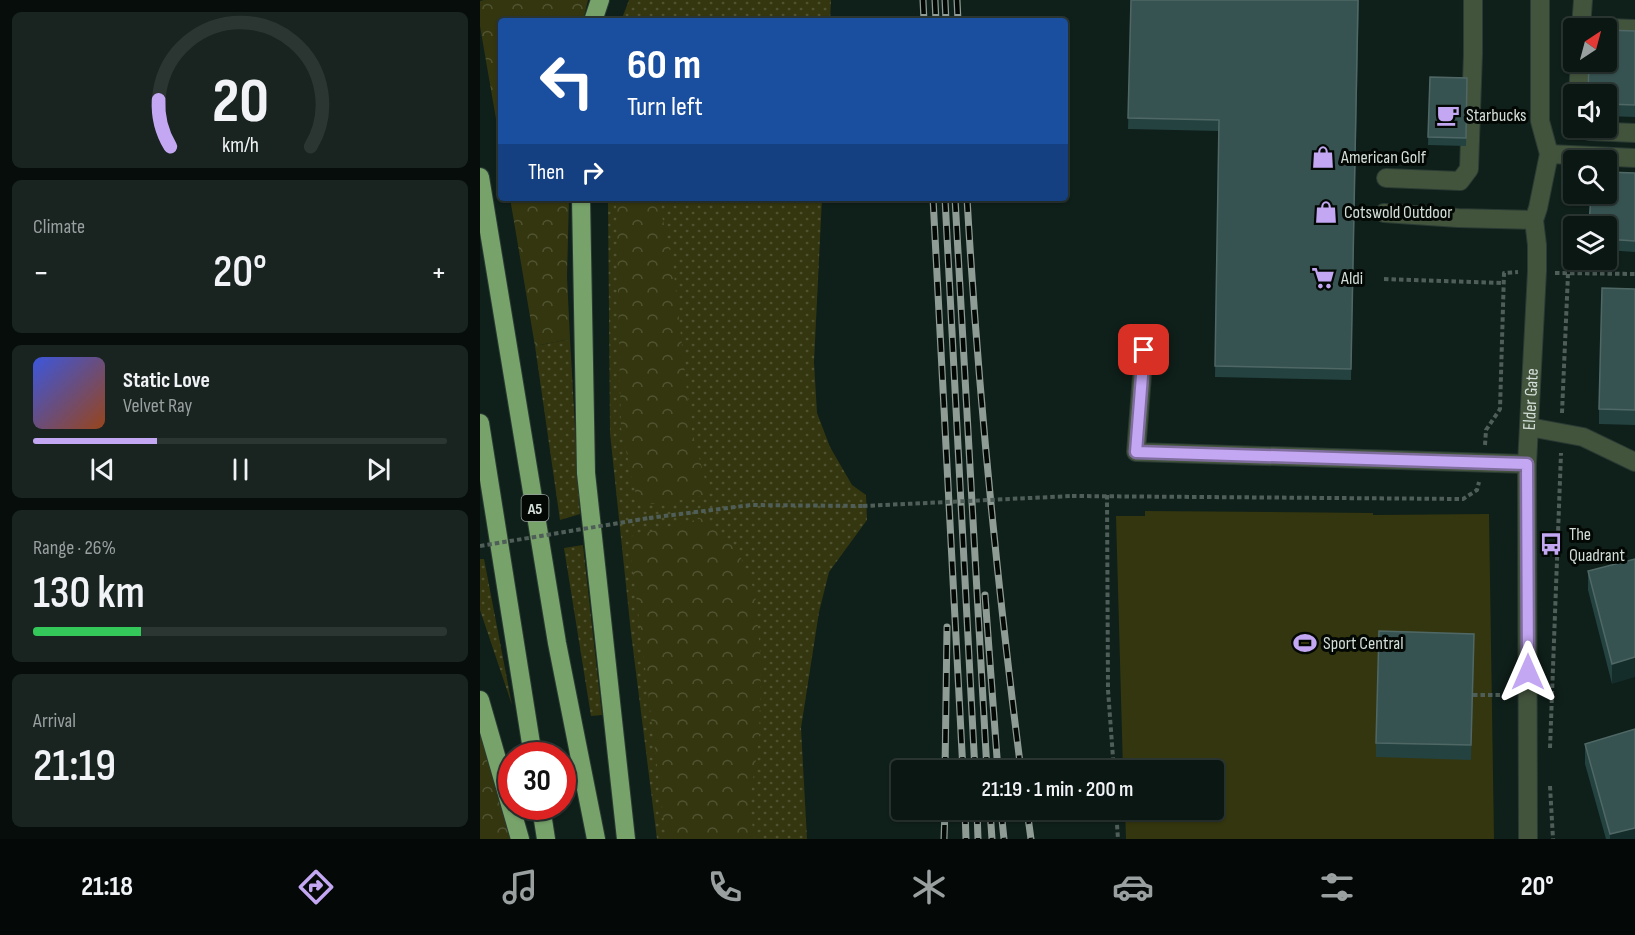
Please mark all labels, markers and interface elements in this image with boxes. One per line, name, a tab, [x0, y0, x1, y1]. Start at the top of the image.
north arrow	[1563, 18, 1617, 72]
map controls	[1563, 18, 1617, 270]
text: 60 m	[627, 40, 701, 91]
icon: left	[528, 42, 606, 120]
text: 20	[211, 65, 269, 140]
button: sound	[1563, 84, 1617, 138]
text: Turn left	[627, 91, 703, 123]
cafe icon: Starbucks	[1435, 102, 1461, 128]
place label: Starbucks	[1466, 105, 1526, 126]
text: km/h	[221, 133, 259, 158]
shop icon: American Golf	[1310, 144, 1336, 170]
place label: American Golf	[1340, 147, 1427, 168]
button: search	[1563, 150, 1617, 204]
icon: right	[576, 156, 609, 189]
text: Then	[528, 159, 564, 186]
shop icon: Cotswold Outdoor	[1313, 199, 1339, 225]
place label: Cotswold Outdoor	[1344, 202, 1452, 223]
text: Climate	[33, 215, 85, 239]
button: layers	[1563, 216, 1617, 270]
text: 20°	[213, 245, 267, 300]
text: −	[33, 253, 49, 293]
text: +	[431, 253, 447, 293]
supermarket icon: Aldi	[1310, 265, 1336, 291]
place label: Aldi	[1340, 268, 1363, 289]
pin	[1118, 324, 1169, 375]
icon: arrive	[1127, 333, 1160, 366]
text: Static Love	[123, 367, 210, 394]
street label: Elder Gate	[1519, 368, 1543, 431]
text: Velvet Ray	[123, 394, 192, 418]
icon: previous	[86, 453, 119, 486]
icon: pause	[224, 453, 257, 486]
icon: next	[362, 453, 395, 486]
road number: A5	[522, 495, 548, 521]
place label: The Quadrant	[1569, 524, 1625, 566]
bus stop icon: The Quadrant	[1538, 531, 1564, 557]
text: Range · 26%	[33, 536, 116, 560]
text: 130 km	[33, 566, 145, 621]
sports icon: Sport Central	[1292, 630, 1318, 656]
place label: Sport Central	[1323, 633, 1404, 654]
position arrow	[1496, 640, 1560, 704]
text: Arrival	[33, 709, 76, 733]
text: 21:19	[33, 739, 116, 794]
speed limit sign: 30	[498, 742, 576, 820]
text: 21:19 · 1 min · 200 m	[982, 776, 1133, 803]
icon: directions	[295, 866, 337, 908]
icon: music	[499, 866, 541, 908]
icon: phone	[704, 866, 746, 908]
icon: climate	[908, 866, 950, 908]
icon: car	[1112, 866, 1154, 908]
icon: filters	[1316, 866, 1358, 908]
text: 21:18	[81, 871, 133, 903]
text: 20°	[1521, 871, 1554, 903]

